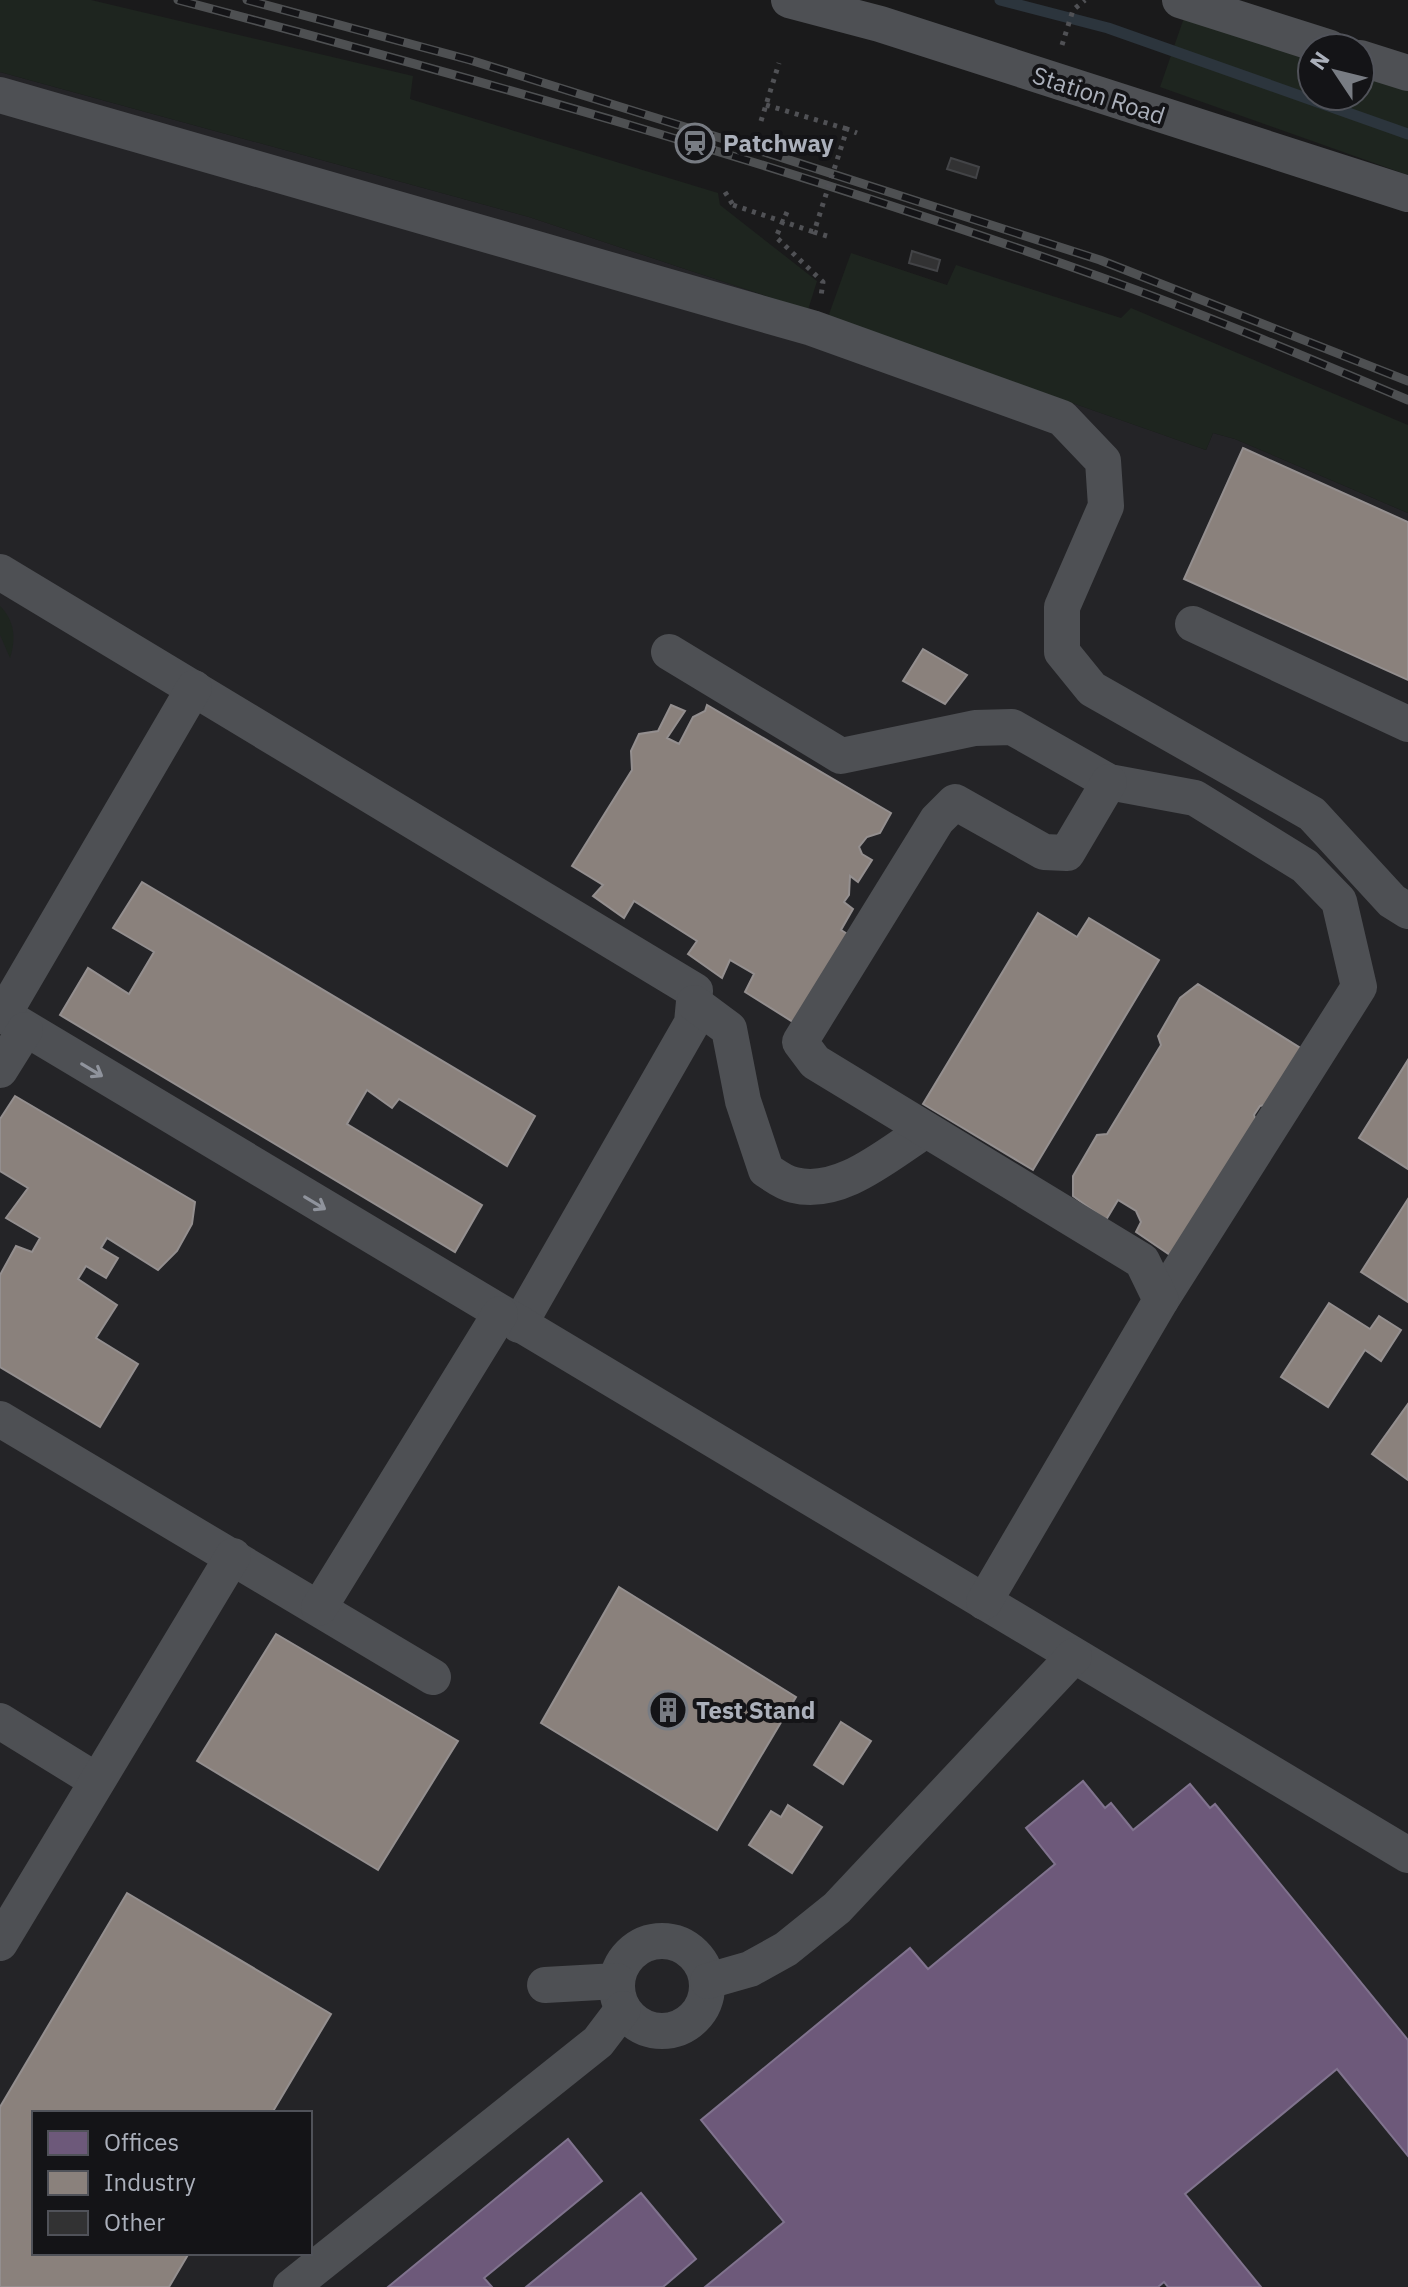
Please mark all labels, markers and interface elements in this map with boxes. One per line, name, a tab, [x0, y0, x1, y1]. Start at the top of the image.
north arrow	[1296, 32, 1376, 112]
text: N	[1303, 45, 1336, 75]
street label: Station Road	[1029, 59, 1169, 131]
station icon: Patchway	[674, 122, 716, 164]
place label: Patchway	[723, 127, 834, 159]
one-way arrow	[80, 1062, 103, 1078]
one-way arrow	[303, 1195, 326, 1211]
building icon: Test Stand	[647, 1689, 689, 1731]
place label: Test Stand	[696, 1694, 815, 1726]
legend	[32, 2111, 312, 2255]
text: Offices	[104, 2126, 179, 2158]
text: Industry	[104, 2166, 196, 2198]
text: Other	[104, 2206, 165, 2238]

